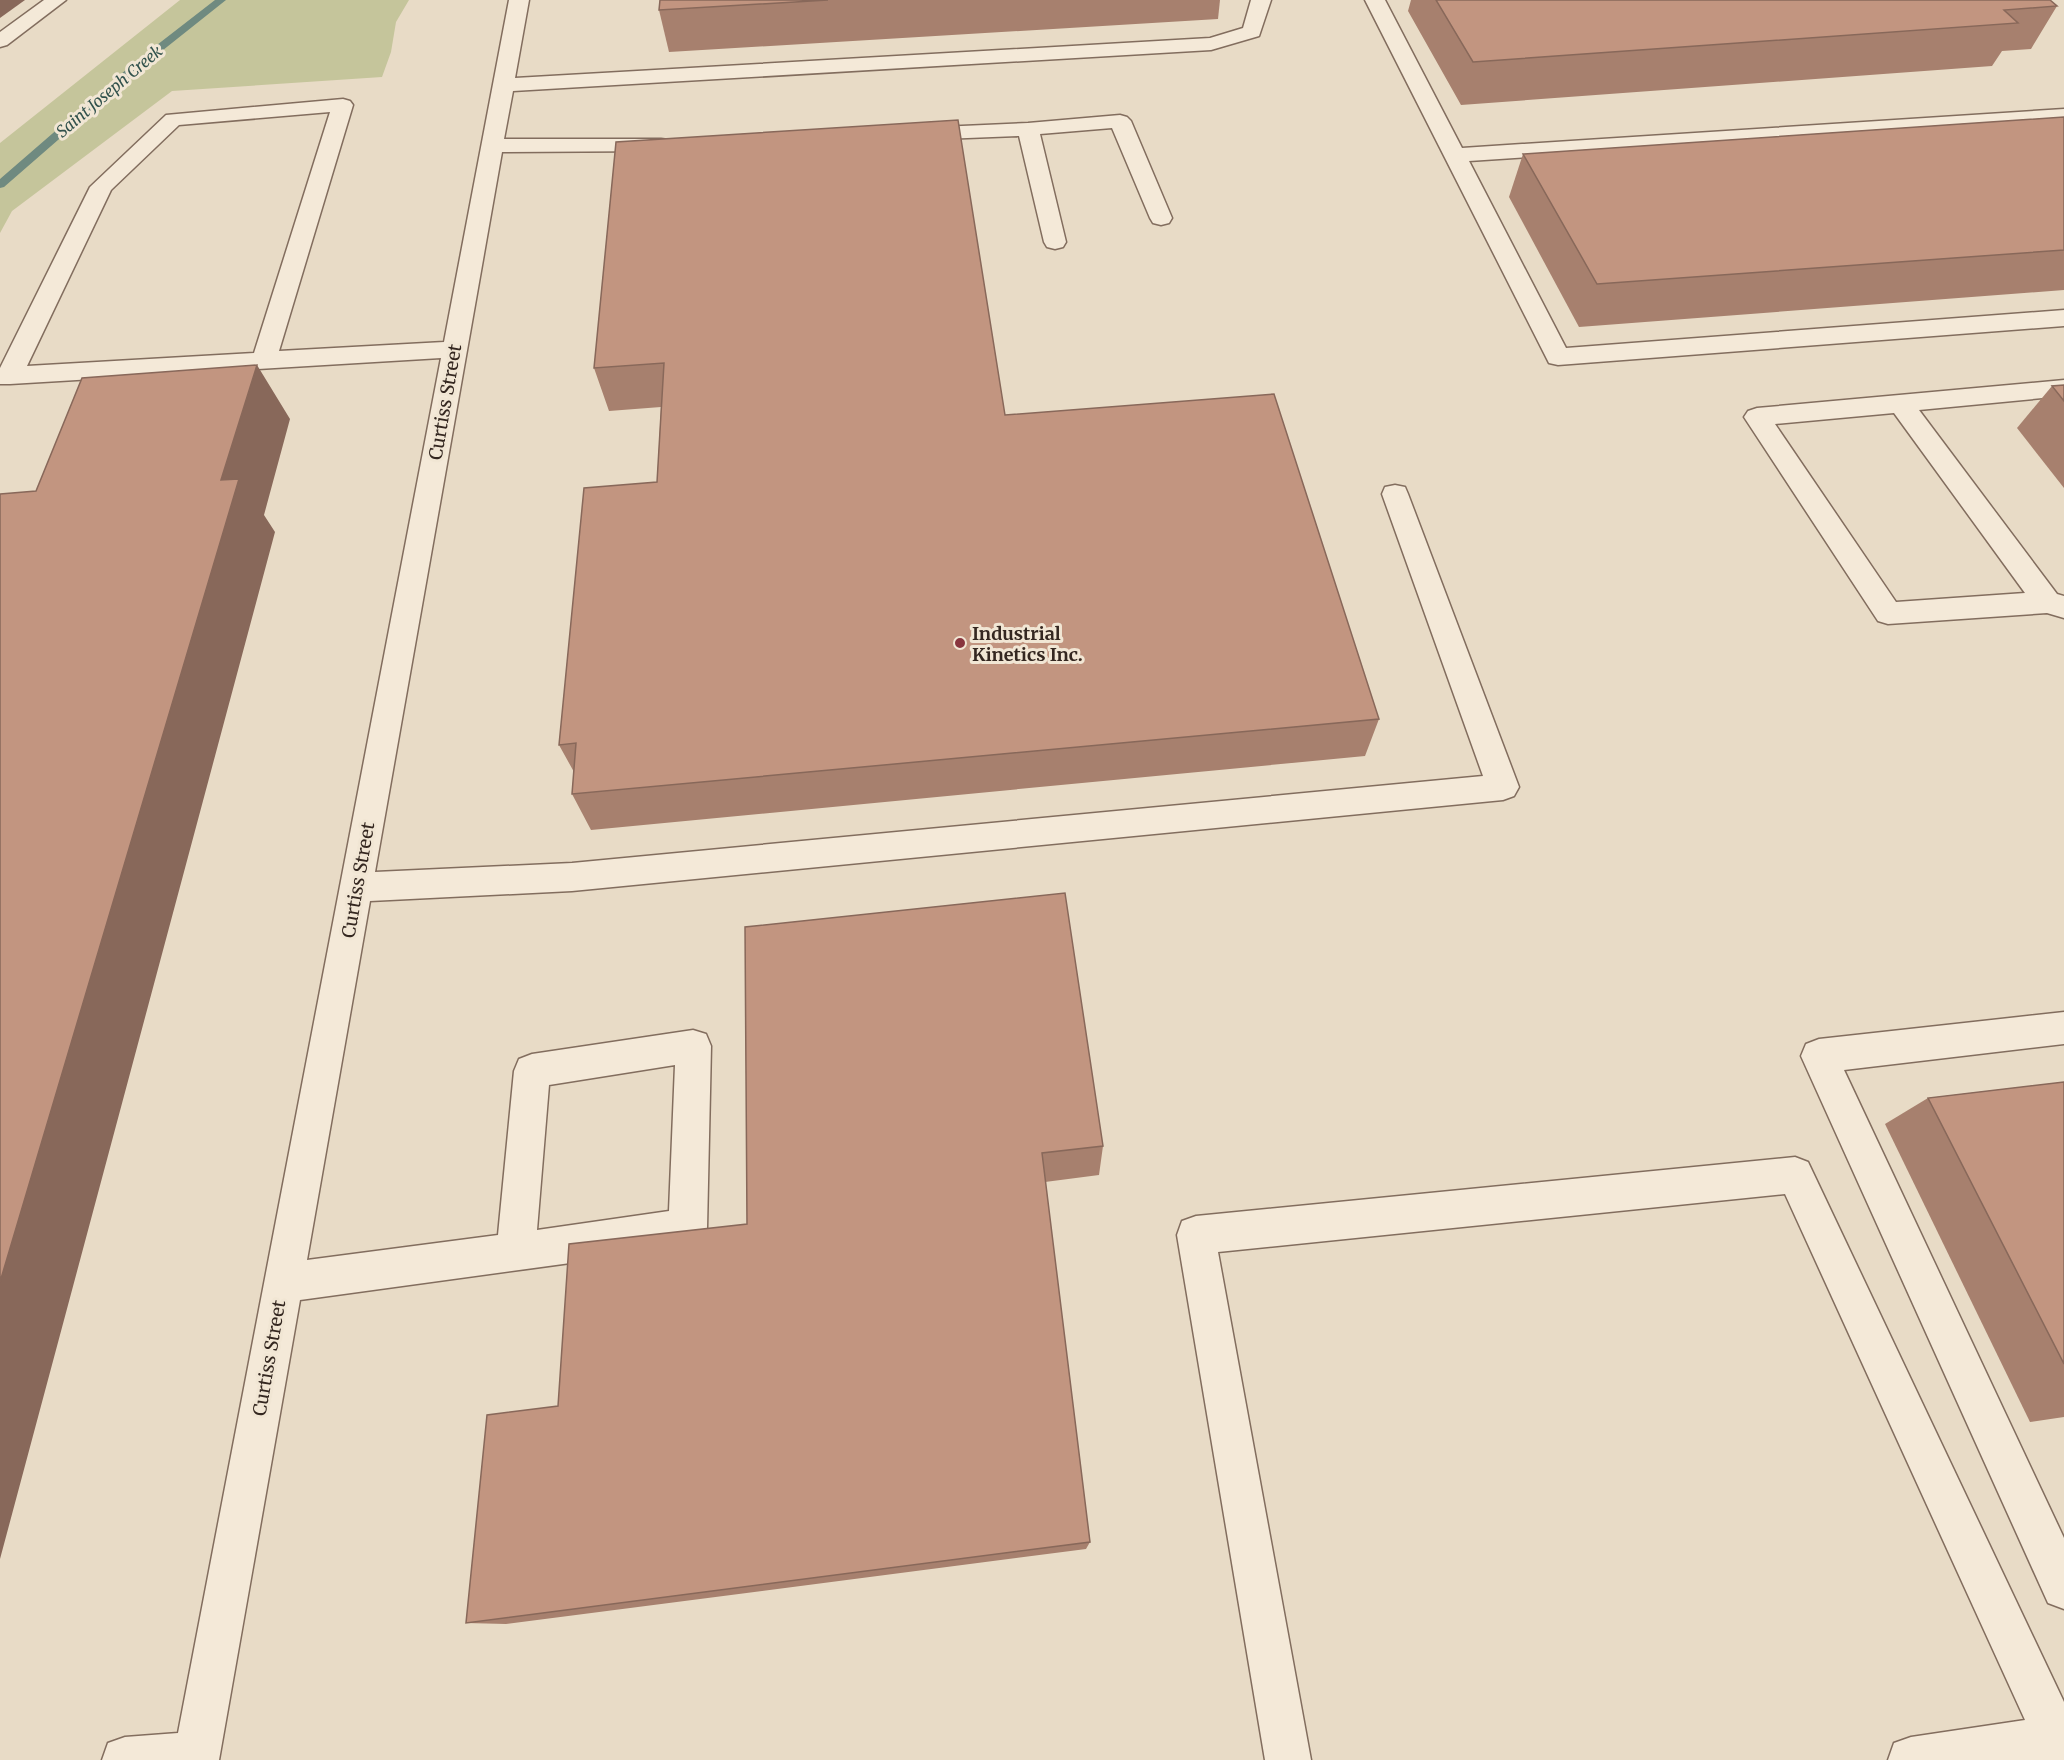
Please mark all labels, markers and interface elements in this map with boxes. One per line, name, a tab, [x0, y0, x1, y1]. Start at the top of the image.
water label: Saint Joseph Creek	[52, 41, 166, 141]
street label: Curtiss Street	[423, 342, 467, 462]
place label: Industrial Kinetics Inc.	[972, 622, 1083, 666]
marker: Industrial Kinetics Inc.	[953, 636, 967, 650]
street label: Curtiss Street	[336, 820, 380, 940]
street label: Curtiss Street	[247, 1298, 291, 1418]

